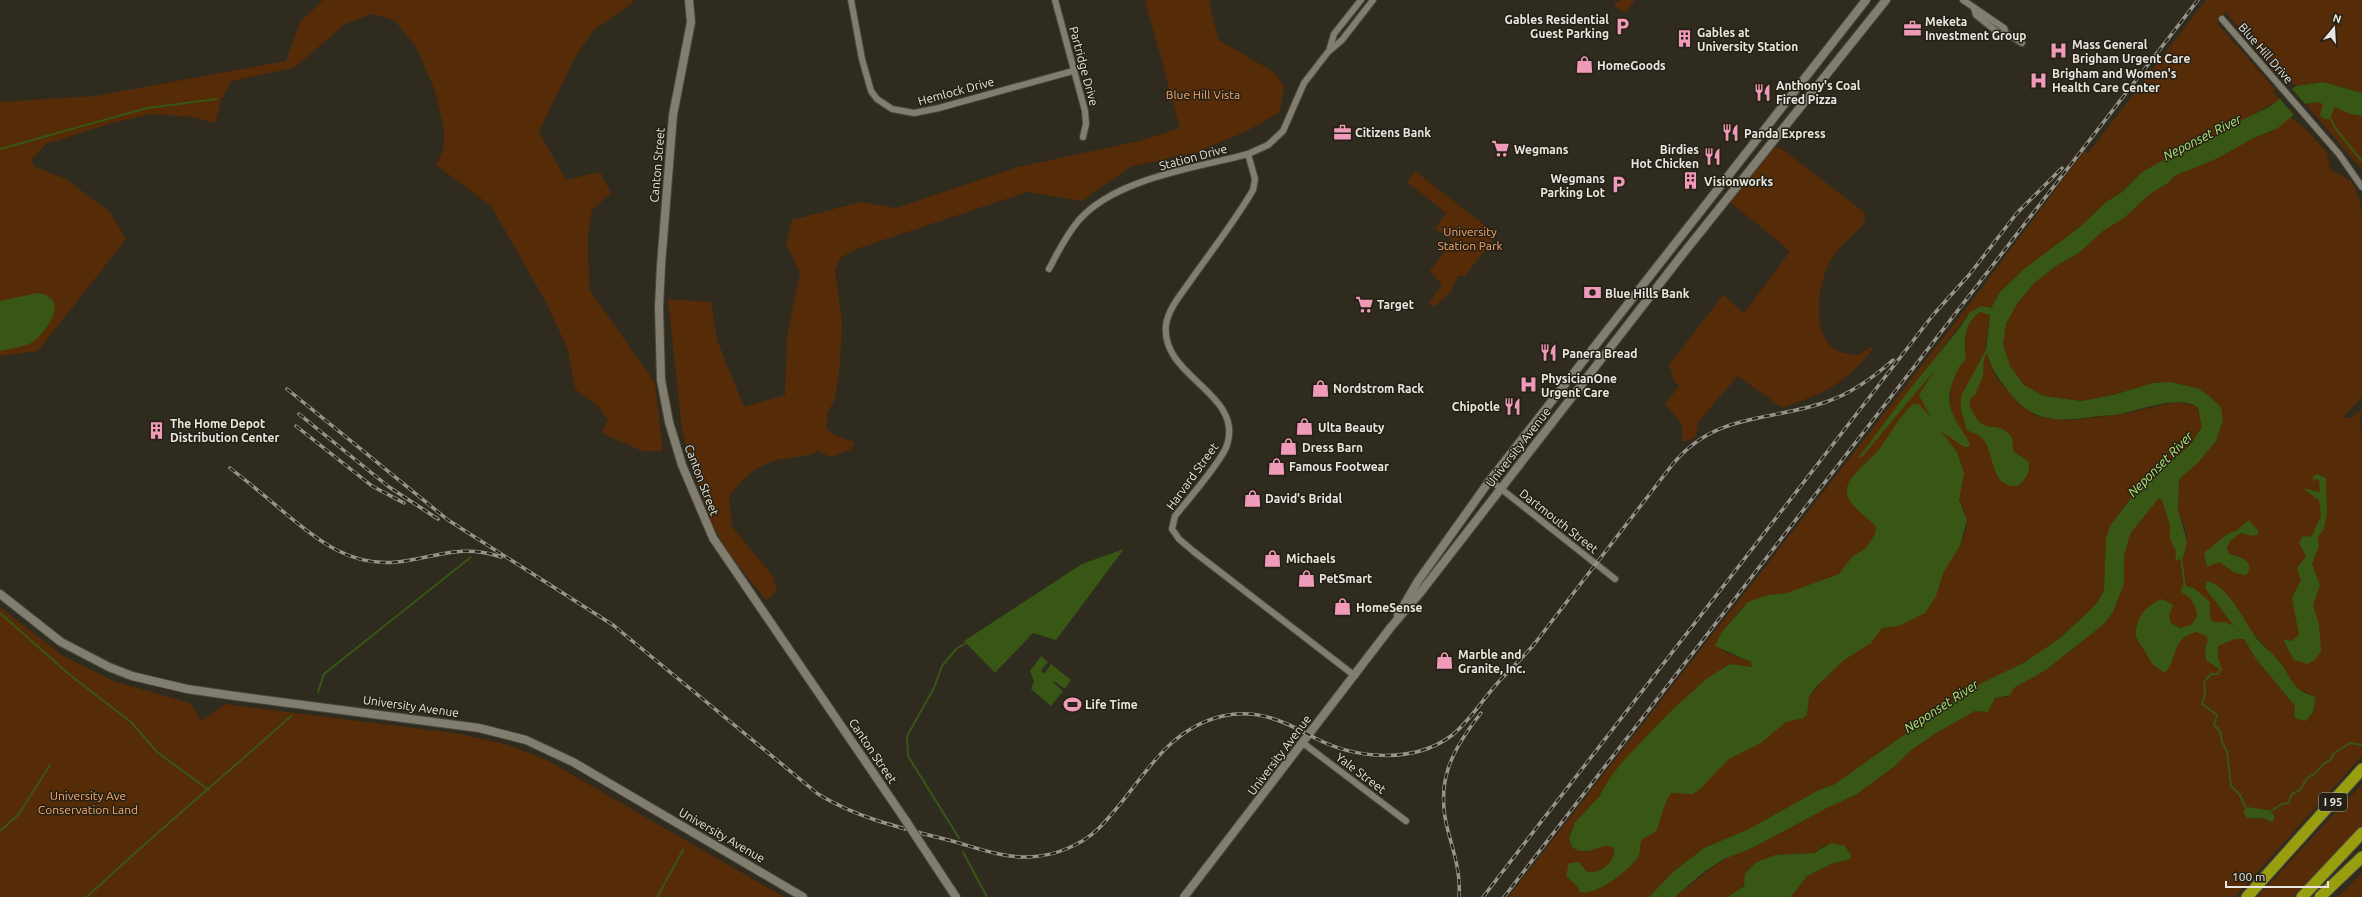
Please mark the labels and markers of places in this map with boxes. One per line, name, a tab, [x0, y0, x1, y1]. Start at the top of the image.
place label: Gables Residential Guest Parking	[1505, 13, 1609, 40]
place label: Meketa Investment Group	[1925, 15, 2026, 42]
parking icon: Gables Residential Guest Parking	[1612, 16, 1632, 36]
office icon: Meketa Investment Group	[1902, 18, 1922, 38]
place label: Gables at University Station	[1697, 26, 1798, 53]
building icon: Gables at University Station	[1674, 29, 1694, 49]
place label: Mass General Brigham Urgent Care	[2072, 38, 2190, 65]
hospital icon: Mass General Brigham Urgent Care	[2049, 41, 2069, 61]
shop icon: HomeGoods	[1574, 55, 1594, 75]
place label: HomeGoods	[1597, 59, 1666, 72]
place label: Brigham and Women's Health Care Center	[2052, 67, 2177, 94]
hospital icon: Brigham and Women's Health Care Center	[2029, 70, 2049, 90]
place label: Anthony's Coal Fired Pizza	[1776, 79, 1861, 106]
restaurant icon: Anthony's Coal Fired Pizza	[1753, 82, 1773, 102]
office icon: Citizens Bank	[1332, 122, 1352, 142]
restaurant icon: Panda Express	[1721, 123, 1741, 143]
place label: Citizens Bank	[1355, 126, 1431, 139]
place label: Panda Express	[1744, 127, 1826, 140]
supermarket icon: Wegmans	[1491, 139, 1511, 159]
place label: Wegmans	[1514, 143, 1569, 156]
place label: Birdies Hot Chicken	[1631, 143, 1699, 170]
restaurant icon: Birdies Hot Chicken	[1702, 146, 1722, 166]
building icon: Visionworks	[1681, 171, 1701, 191]
place label: Wegmans Parking Lot	[1540, 172, 1605, 199]
parking icon: Wegmans Parking Lot	[1608, 175, 1628, 195]
place label: Visionworks	[1704, 175, 1773, 188]
bank icon: Blue Hills Bank	[1582, 283, 1602, 303]
place label: Blue Hills Bank	[1605, 287, 1690, 300]
supermarket icon: Target	[1354, 294, 1374, 314]
place label: Target	[1377, 298, 1414, 311]
restaurant icon: Panera Bread	[1539, 343, 1559, 363]
place label: Panera Bread	[1562, 347, 1637, 360]
place label: PhysicianOne Urgent Care	[1541, 372, 1617, 399]
hospital icon: PhysicianOne Urgent Care	[1518, 375, 1538, 395]
shop icon: Nordstrom Rack	[1310, 378, 1330, 398]
place label: Nordstrom Rack	[1333, 382, 1424, 395]
restaurant icon: Chipotle	[1503, 396, 1523, 416]
place label: Chipotle	[1452, 400, 1500, 413]
place label: The Home Depot Distribution Center	[170, 417, 279, 444]
shop icon: Ulta Beauty	[1295, 417, 1315, 437]
building icon: The Home Depot Distribution Center	[147, 420, 167, 440]
place label: Ulta Beauty	[1318, 421, 1385, 434]
shop icon: Dress Barn	[1279, 437, 1299, 457]
place label: Dress Barn	[1302, 441, 1363, 454]
shop icon: Famous Footwear	[1266, 456, 1286, 476]
place label: Famous Footwear	[1289, 460, 1389, 473]
shop icon: David's Bridal	[1242, 488, 1262, 508]
place label: David's Bridal	[1265, 492, 1342, 505]
shop icon: Michaels	[1263, 548, 1283, 568]
place label: Michaels	[1286, 552, 1336, 565]
shop icon: PetSmart	[1296, 568, 1316, 588]
place label: PetSmart	[1319, 572, 1372, 585]
shop icon: HomeSense	[1333, 597, 1353, 617]
place label: HomeSense	[1356, 601, 1423, 614]
place label: Marble and Granite, Inc.	[1458, 648, 1525, 675]
shop icon: Marble and Granite, Inc.	[1435, 651, 1455, 671]
sports icon: Life Time	[1062, 694, 1082, 714]
place label: Life Time	[1085, 698, 1138, 711]

